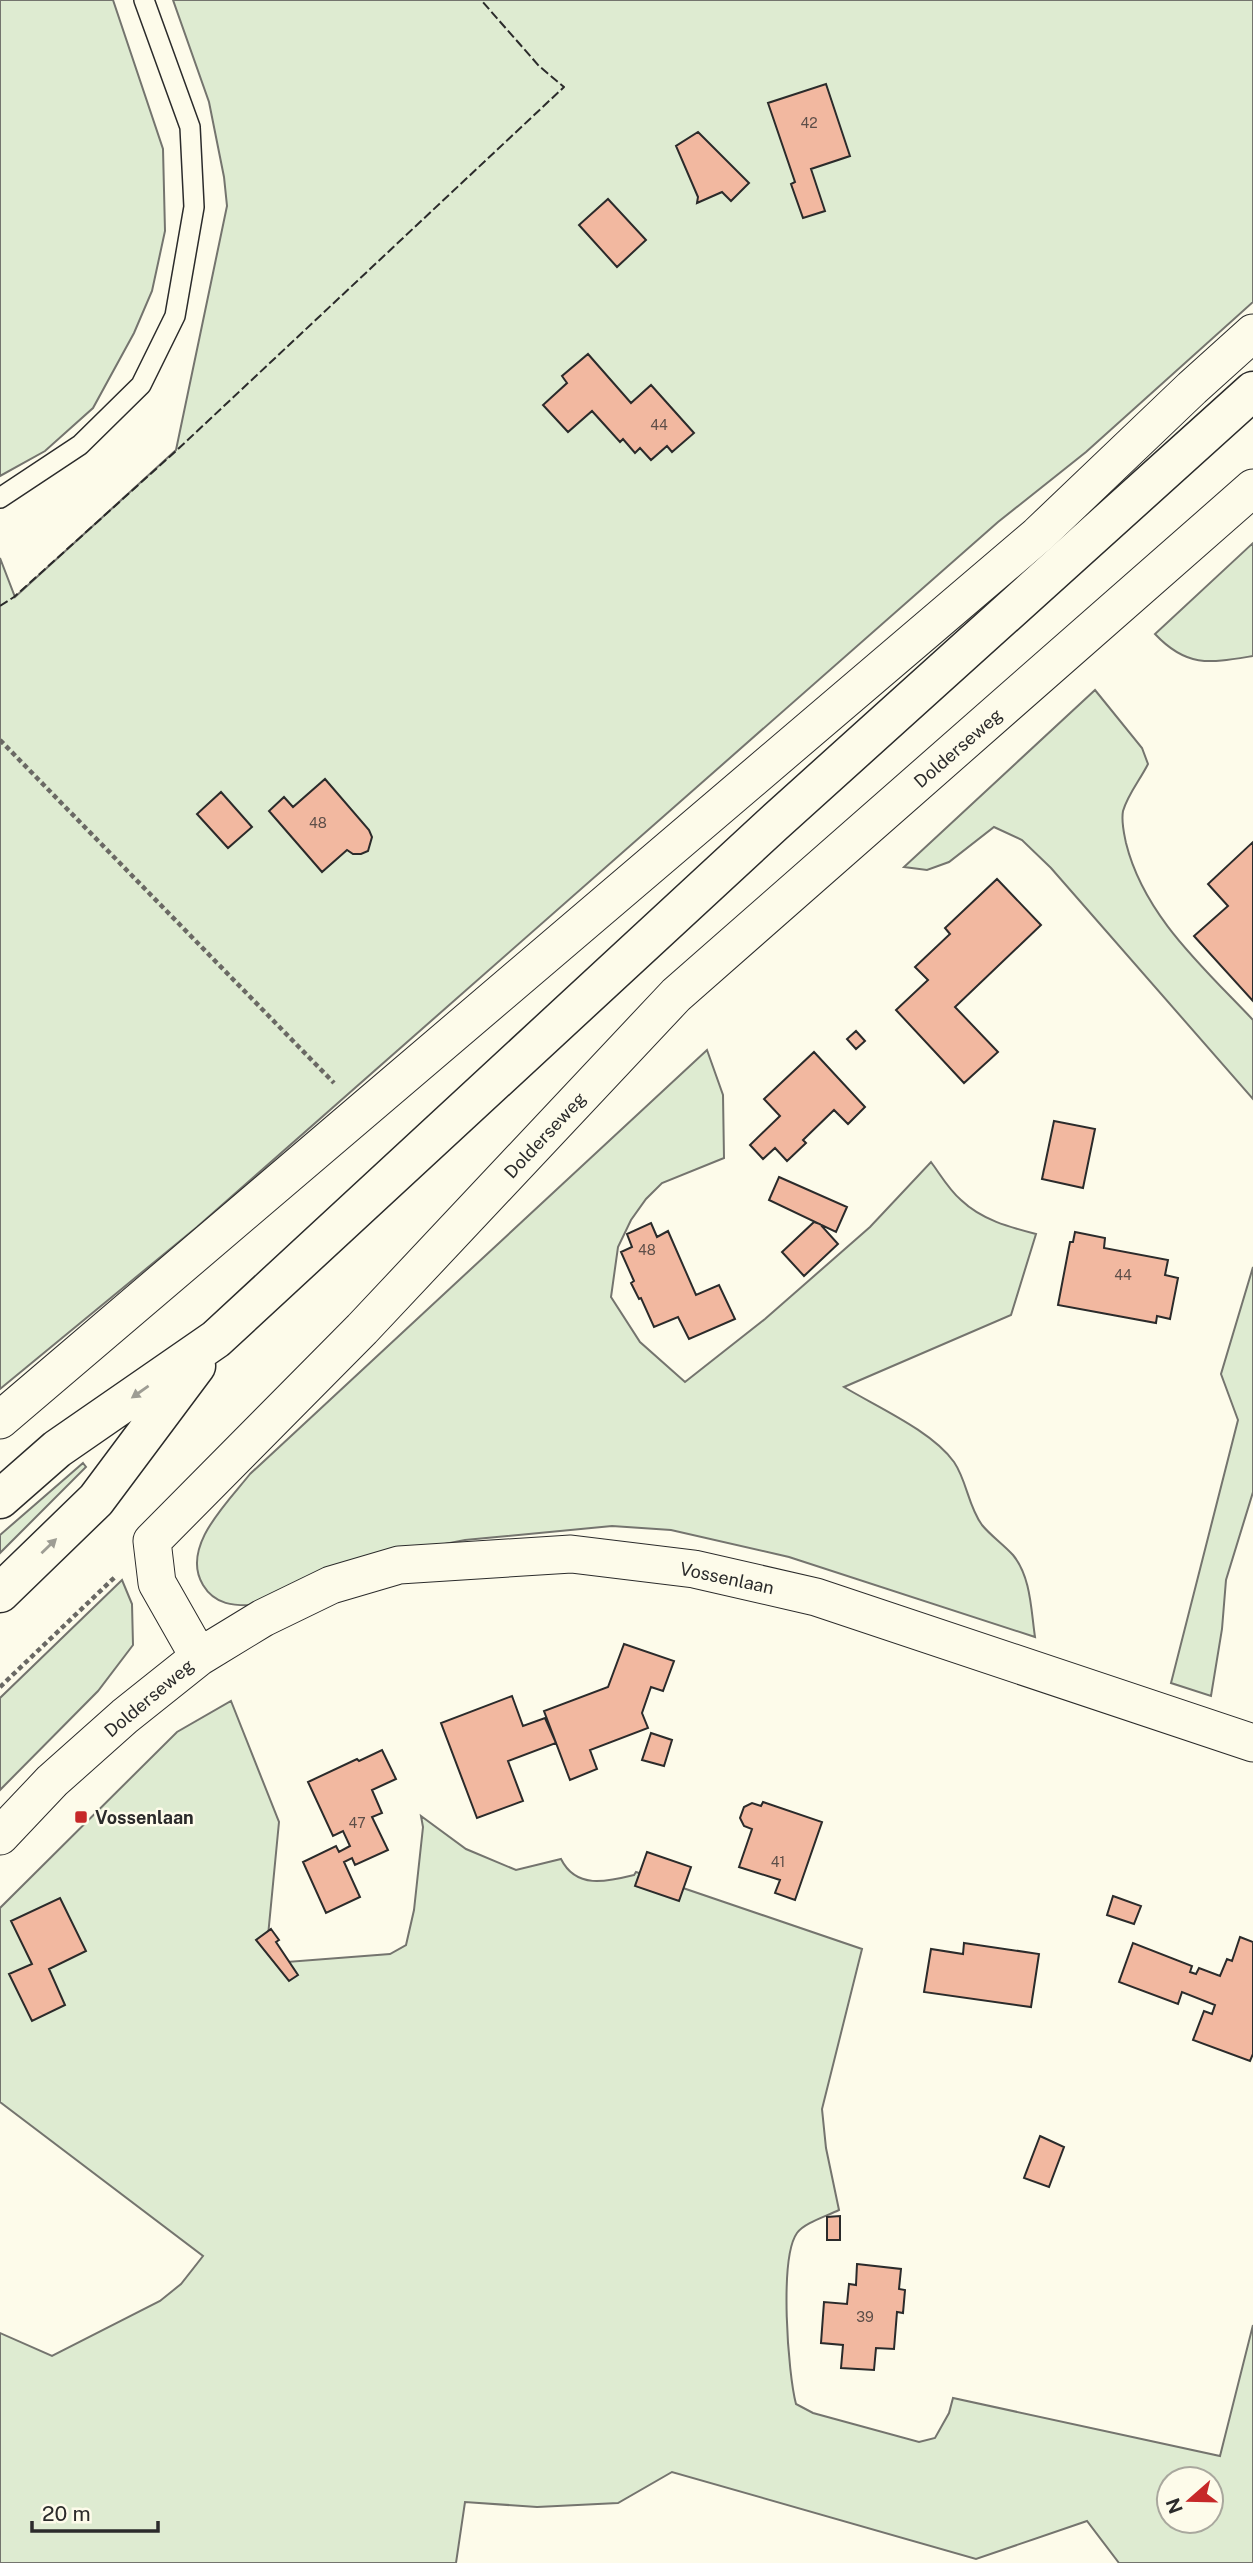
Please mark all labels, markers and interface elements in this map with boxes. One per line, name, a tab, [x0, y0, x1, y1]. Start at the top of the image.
house number: 42	[800, 115, 818, 131]
house number: 44	[650, 417, 668, 433]
street label: Dolderseweg	[910, 704, 1006, 792]
house number: 48	[309, 815, 327, 831]
street label: Dolderseweg	[500, 1088, 590, 1182]
house number: 48	[638, 1242, 656, 1258]
house number: 44	[1114, 1267, 1132, 1283]
one-way arrow	[131, 1385, 149, 1399]
one-way arrow	[41, 1538, 57, 1554]
street label: Vossenlaan	[678, 1558, 776, 1598]
street label: Dolderseweg	[100, 1655, 198, 1741]
place label: Vossenlaan	[95, 1807, 194, 1828]
marker: Vossenlaan	[73, 1809, 89, 1825]
house number: 47	[348, 1815, 366, 1831]
house number: 41	[771, 1854, 785, 1870]
house number: 39	[856, 2309, 874, 2325]
north arrow	[1155, 2465, 1225, 2535]
scale bar	[32, 2490, 158, 2534]
text: N	[1161, 2495, 1187, 2517]
text: 20 m	[42, 2501, 91, 2526]

